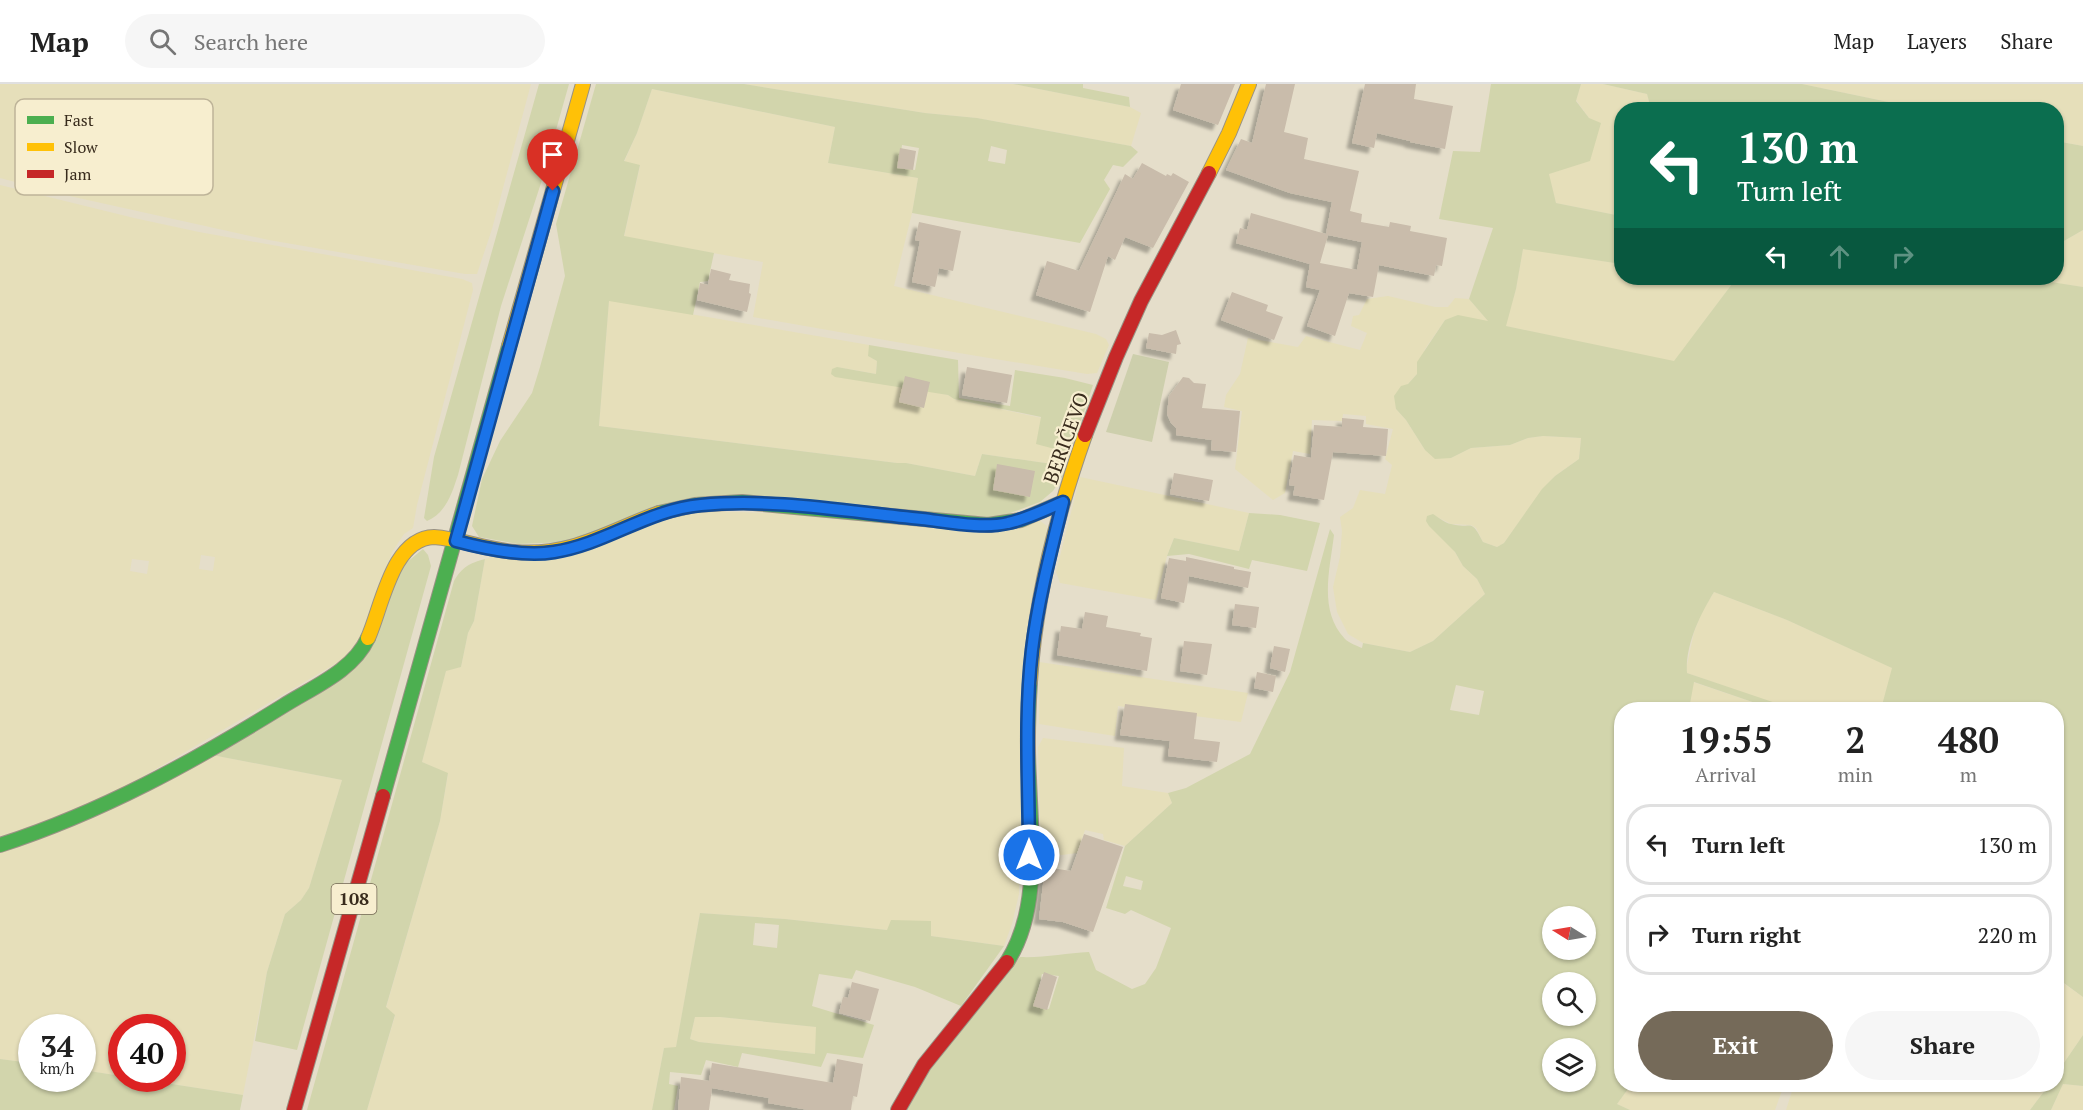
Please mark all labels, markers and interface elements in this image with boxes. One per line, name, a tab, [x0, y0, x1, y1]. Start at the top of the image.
search box	[125, 14, 545, 68]
text: Map	[30, 23, 89, 60]
icon: search	[146, 25, 179, 58]
text: Search here	[194, 27, 308, 56]
text: Map	[1833, 27, 1874, 55]
text: Layers	[1907, 27, 1967, 55]
text: Share	[2000, 27, 2053, 55]
legend	[15, 99, 213, 195]
text: Fast	[64, 109, 94, 131]
text: 130 m	[1737, 119, 1858, 175]
icon: left	[1638, 126, 1716, 204]
pin	[527, 129, 578, 191]
text: Slow	[64, 136, 98, 158]
icon: arrive	[536, 138, 569, 171]
text: Jam	[64, 163, 92, 185]
text: Turn left	[1737, 173, 1842, 209]
icon: left	[1760, 240, 1793, 273]
icon: ahead	[1823, 240, 1856, 273]
icon: right	[1886, 240, 1919, 273]
street label: BERIČEVO	[1036, 388, 1095, 488]
text: 19:55	[1679, 716, 1773, 763]
text: 2	[1845, 716, 1866, 763]
text: 480	[1938, 716, 1999, 763]
text: Arrival	[1695, 761, 1757, 788]
text: min	[1838, 761, 1873, 788]
text: m	[1960, 761, 1977, 788]
position arrow	[997, 823, 1061, 887]
icon: left	[1641, 828, 1674, 861]
text: Turn left	[1692, 830, 1785, 859]
text: 130 m	[1977, 830, 2037, 859]
road number: 108	[332, 884, 376, 914]
north arrow	[1542, 906, 1596, 960]
map controls	[1542, 906, 1596, 1092]
icon: right	[1641, 918, 1674, 951]
text: Turn right	[1692, 920, 1801, 949]
text: 220 m	[1977, 920, 2037, 949]
button: search	[1542, 972, 1596, 1026]
button: Exit	[1638, 1011, 1833, 1080]
button: Share	[1845, 1011, 2040, 1080]
speed limit sign: 40	[108, 1014, 186, 1092]
text: 34	[40, 1026, 74, 1066]
button: layers	[1542, 1038, 1596, 1092]
text: km/h	[40, 1058, 74, 1078]

